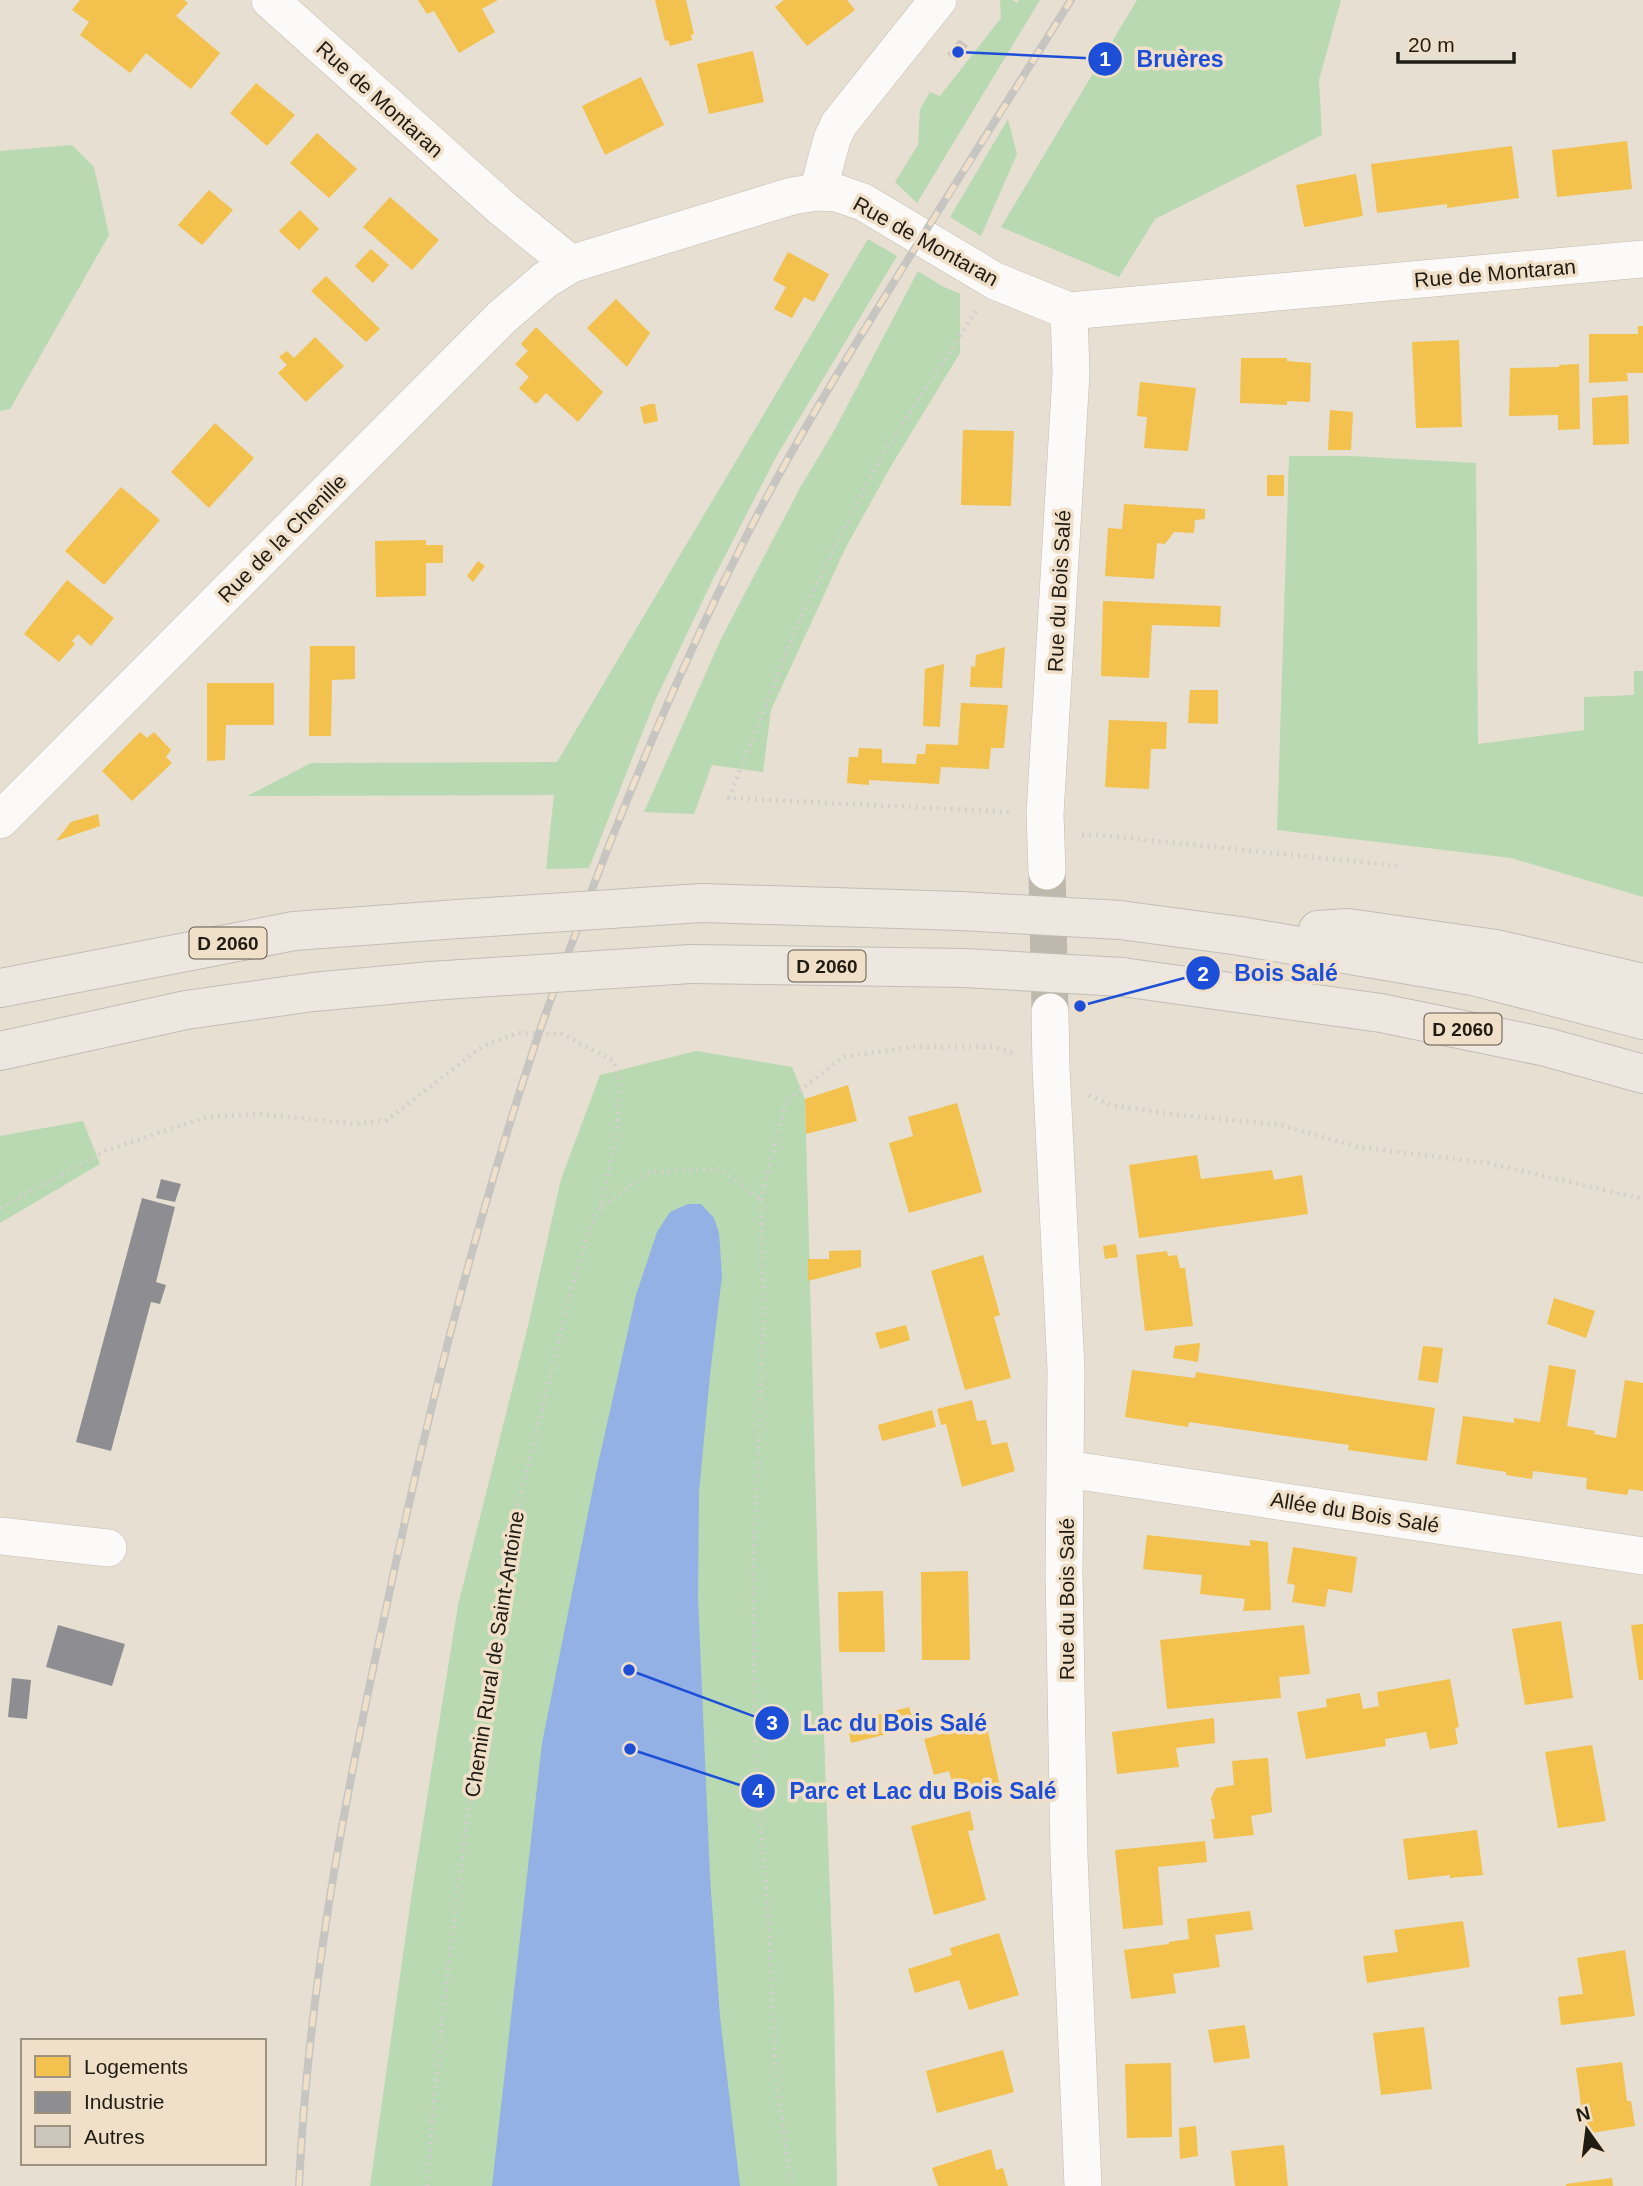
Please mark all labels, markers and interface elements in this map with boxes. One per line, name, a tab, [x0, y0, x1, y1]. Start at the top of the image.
scale bar	[1398, 21, 1514, 65]
text: 20 m	[1408, 33, 1455, 56]
street label: Rue de Montaran	[312, 36, 448, 162]
callout: Bruères	[1087, 37, 1237, 81]
text: Bruères	[1137, 46, 1223, 72]
text: 1	[1099, 47, 1111, 70]
street label: Rue de Montaran	[849, 192, 1003, 290]
street label: Rue de Montaran	[1413, 254, 1577, 292]
street label: Rue de la Chenille	[213, 469, 351, 607]
street label: Rue du Bois Salé	[1043, 509, 1075, 673]
road number: D 2060	[190, 928, 266, 959]
road number: D 2060	[788, 950, 866, 982]
callout: Bois Salé	[1185, 951, 1352, 995]
text: Bois Salé	[1234, 960, 1338, 986]
text: 2	[1197, 962, 1209, 985]
road number: D 2060	[1424, 1014, 1502, 1044]
street label: Allée du Bois Salé	[1269, 1487, 1441, 1537]
street label: Chemin Rural de Saint-Antoine	[460, 1509, 528, 1799]
street label: Rue du Bois Salé	[1055, 1518, 1078, 1680]
callout: Lac du Bois Salé	[754, 1701, 1001, 1745]
text: Lac du Bois Salé	[803, 1710, 987, 1736]
text: 3	[766, 1711, 778, 1734]
callout: Parc et Lac du Bois Salé	[741, 1769, 1071, 1813]
text: Parc et Lac du Bois Salé	[789, 1778, 1057, 1804]
text: 4	[752, 1779, 764, 1802]
legend	[21, 2039, 266, 2165]
text: Logements	[84, 2055, 188, 2078]
text: Industrie	[84, 2090, 165, 2113]
north arrow	[1552, 2095, 1622, 2165]
text: N	[1574, 2102, 1592, 2126]
text: Autres	[84, 2125, 145, 2148]

